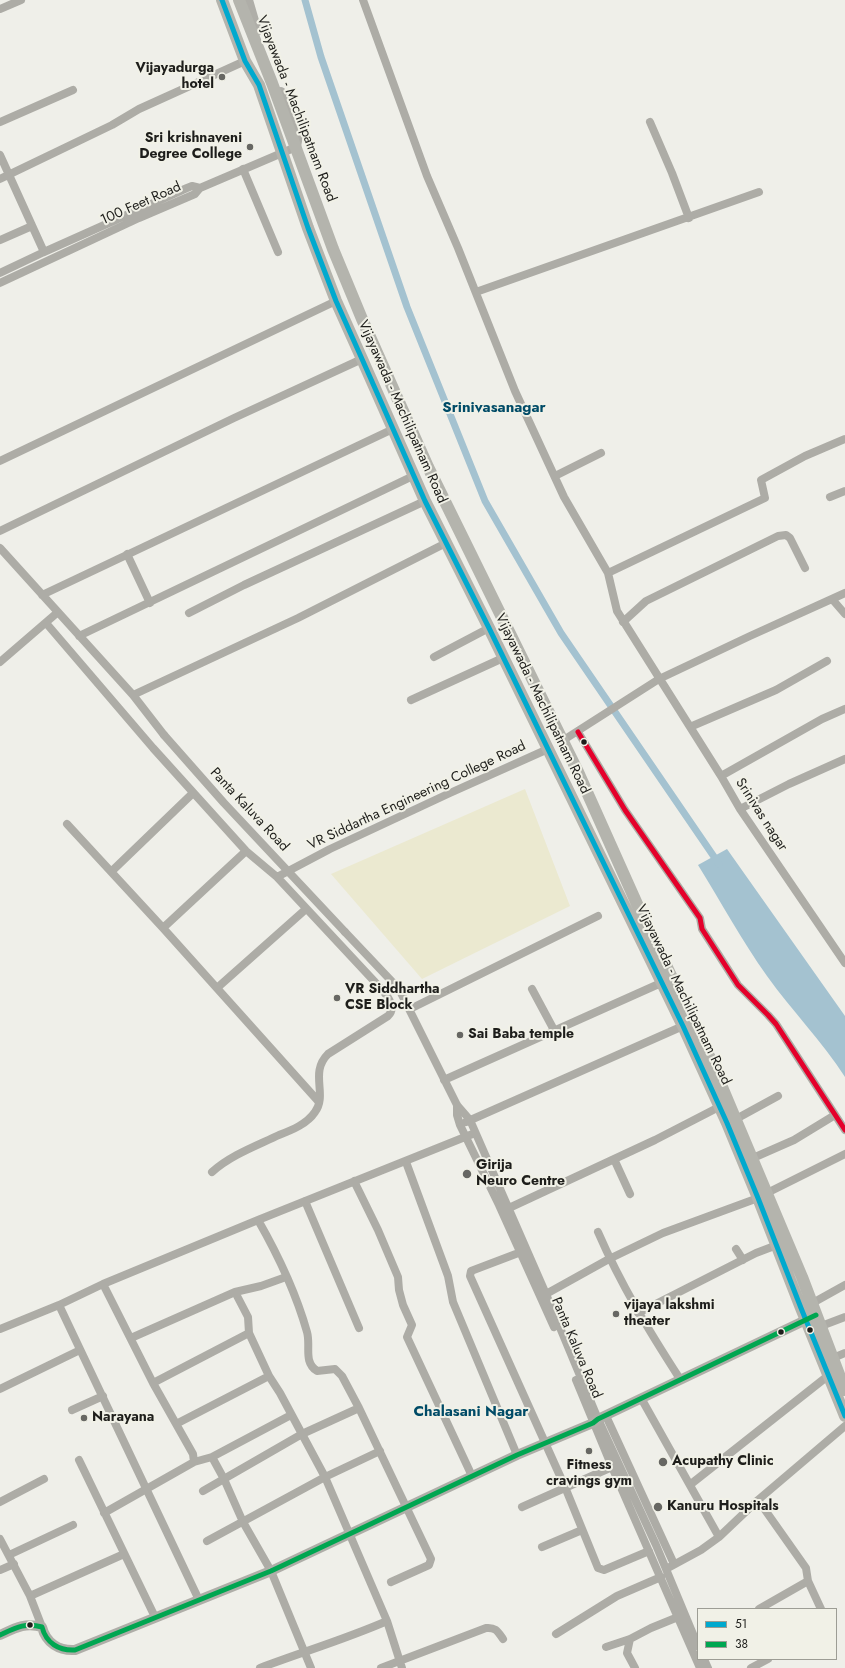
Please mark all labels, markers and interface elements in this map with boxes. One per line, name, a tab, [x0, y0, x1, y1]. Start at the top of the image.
street label: Vijayawada - Machilipatnam Road	[253, 13, 339, 205]
place label: Vijayadurga hotel	[135, 61, 214, 94]
marker: Vijayadurga hotel	[217, 72, 227, 82]
place label: Sri krishnaveni Degree College	[139, 131, 242, 164]
marker: Sri krishnaveni Degree College	[245, 142, 255, 152]
street label: 100 Feet Road	[98, 179, 184, 229]
street label: Vijayawada - Machilipatnam Road	[354, 318, 450, 506]
district label: Srinivasanagar	[442, 399, 546, 417]
street label: Vijayawada - Machilipatnam Road	[491, 611, 593, 797]
unlabelled marker	[579, 737, 589, 747]
street label: VR Siddartha Engineering College Road	[305, 738, 529, 854]
street label: Panta Kaluva Road	[206, 765, 292, 855]
street label: Srinivas nagar	[731, 775, 791, 855]
street label: Vijayawada - Machilipatnam Road	[632, 902, 734, 1088]
place label: VR Siddhartha CSE Block	[345, 982, 440, 1014]
marker: VR Siddhartha CSE Block	[332, 993, 342, 1003]
place label: Sai Baba temple	[468, 1027, 574, 1043]
marker: Sai Baba temple	[455, 1030, 465, 1040]
place label: Girija Neuro Centre	[476, 1158, 565, 1190]
marker: Girija Neuro Centre	[461, 1168, 473, 1180]
street label: Panta Kaluva Road	[547, 1295, 605, 1401]
place label: vijaya lakshmi theater	[624, 1298, 715, 1330]
marker: vijaya lakshmi theater	[611, 1309, 621, 1319]
unlabelled marker	[805, 1325, 815, 1335]
unlabelled marker	[776, 1327, 786, 1337]
district label: Chalasani Nagar	[414, 1403, 528, 1421]
place label: Narayana	[92, 1410, 154, 1426]
marker: Narayana	[79, 1413, 89, 1423]
marker: Fitness cravings gym	[584, 1446, 594, 1456]
place label: Acupathy Clinic	[672, 1454, 774, 1470]
marker: Acupathy Clinic	[657, 1456, 669, 1468]
place label: Fitness cravings gym	[546, 1458, 632, 1490]
place label: Kanuru Hospitals	[667, 1499, 779, 1515]
marker: Kanuru Hospitals	[652, 1501, 664, 1513]
legend	[697, 1608, 837, 1660]
text: 51	[735, 1615, 747, 1633]
unlabelled marker	[25, 1620, 35, 1630]
text: 38	[735, 1635, 748, 1653]

